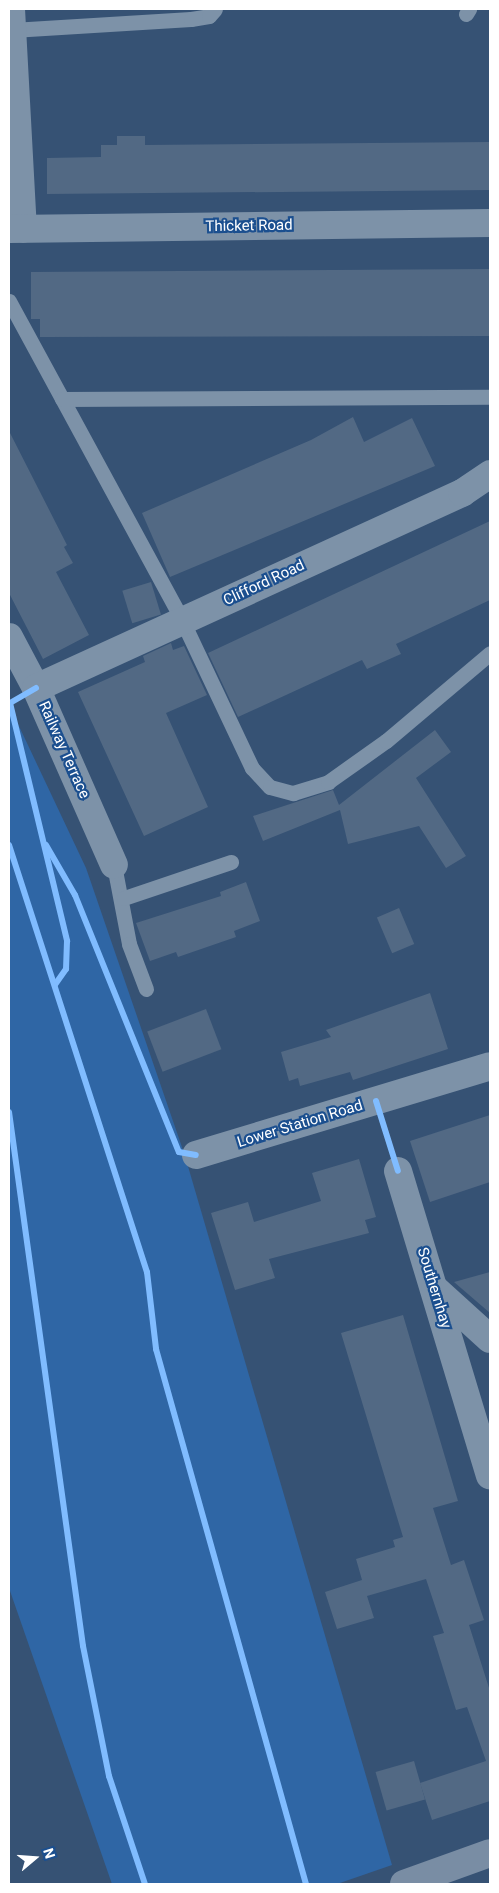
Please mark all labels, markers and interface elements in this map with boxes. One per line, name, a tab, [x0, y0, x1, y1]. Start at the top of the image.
street label: Thicket Road	[205, 216, 293, 236]
street label: Clifford Road	[221, 556, 307, 610]
street label: Railway Terrace	[34, 698, 94, 802]
street label: Lower Station Road	[235, 1096, 365, 1152]
street label: Southernhay	[413, 1245, 455, 1331]
north arrow	[10, 1833, 60, 1883]
text: N	[40, 1846, 58, 1861]

